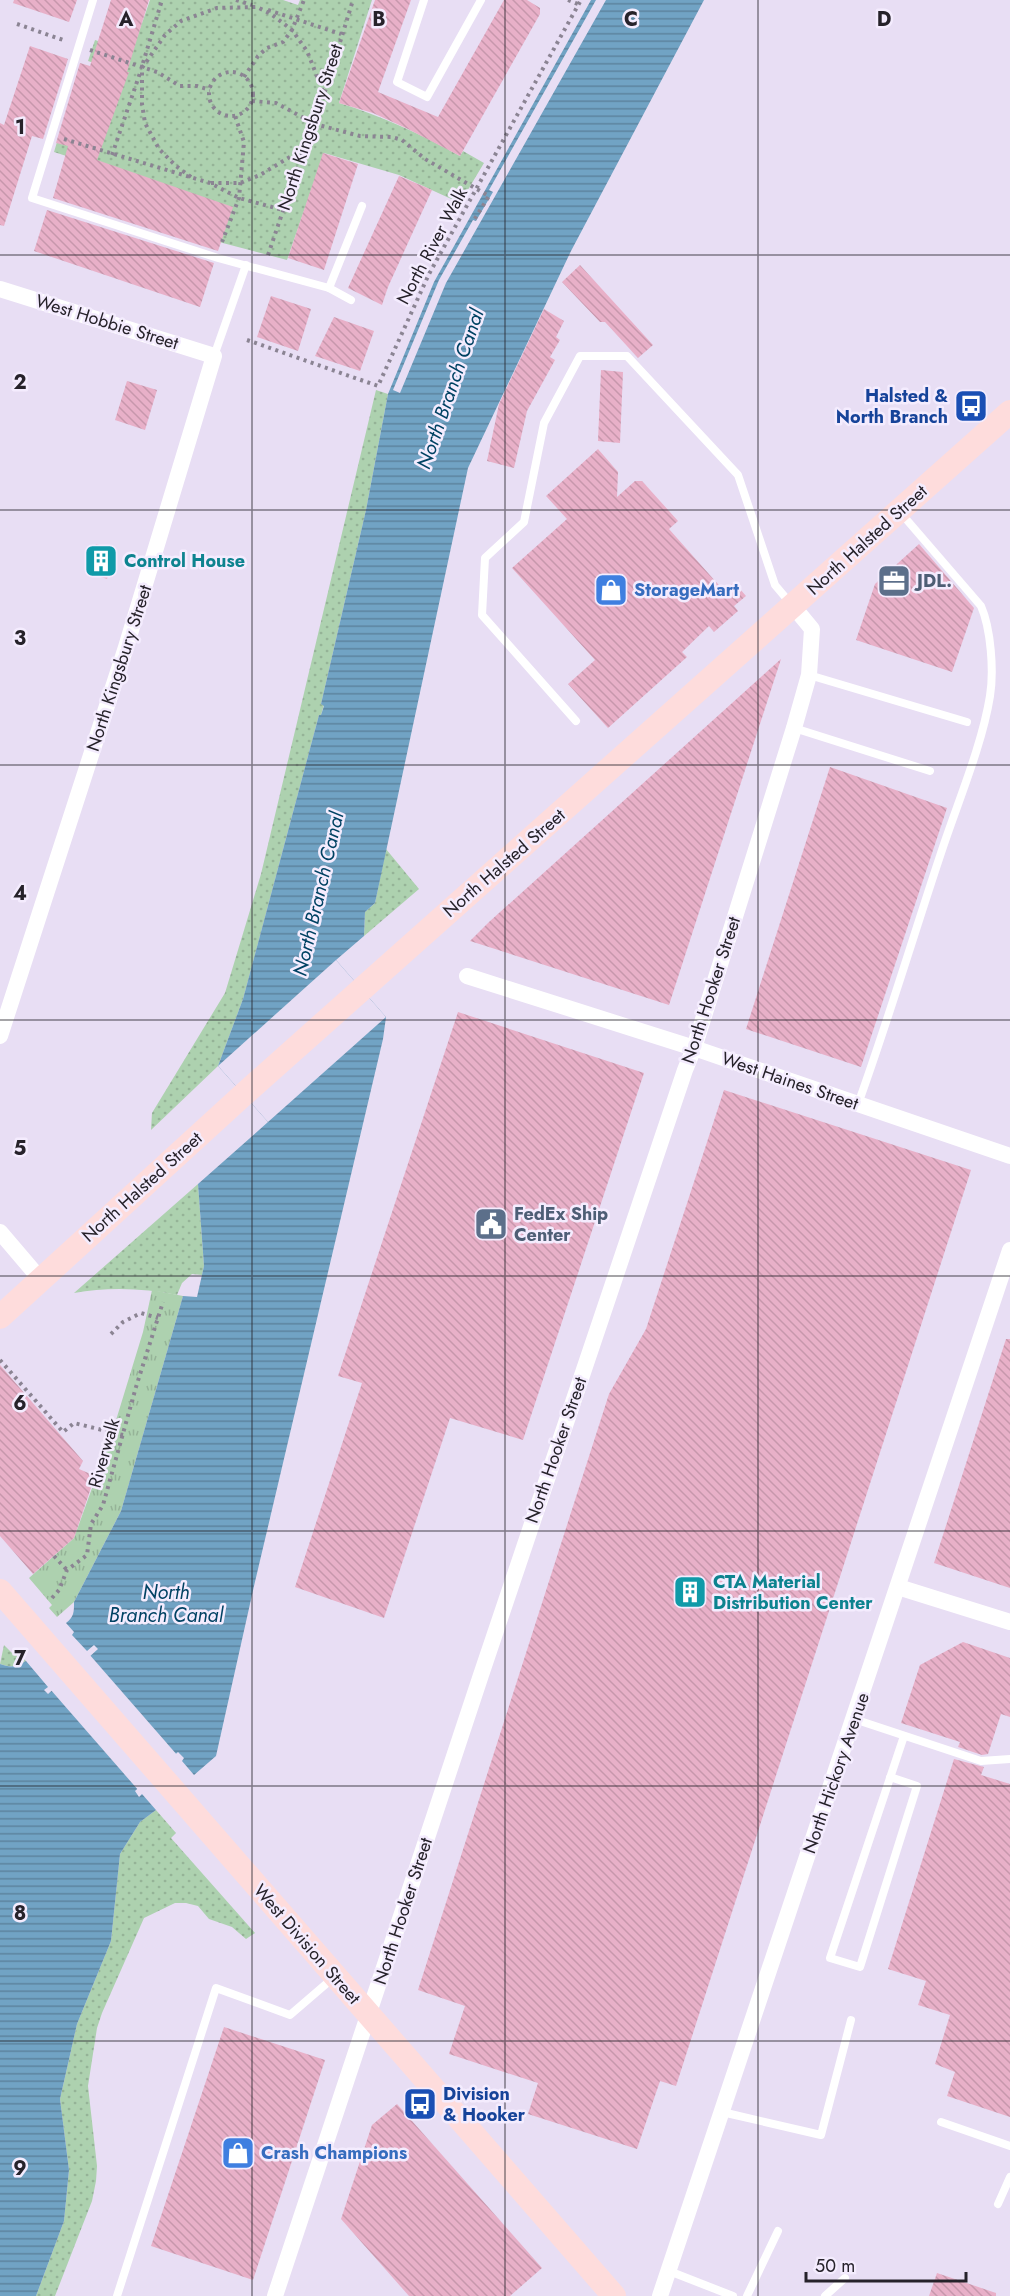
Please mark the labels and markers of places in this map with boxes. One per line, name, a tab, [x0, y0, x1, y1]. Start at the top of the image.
place label: Halsted & North Branch	[836, 383, 948, 430]
bus stop icon: Halsted & North Branch	[953, 388, 989, 424]
building icon: Control House	[83, 543, 119, 579]
place label: Control House	[124, 548, 245, 574]
office icon: JDL.	[876, 563, 912, 599]
place label: JDL.	[914, 568, 952, 594]
shop icon: StorageMart	[593, 572, 629, 608]
place label: StorageMart	[634, 577, 739, 603]
place label: FedEx Ship Center	[514, 1201, 608, 1248]
public building icon: FedEx Ship Center	[473, 1206, 509, 1242]
place label: CTA Material Distribution Center	[713, 1569, 873, 1616]
building icon: CTA Material Distribution Center	[672, 1574, 708, 1610]
place label: Division & Hooker	[443, 2081, 526, 2128]
bus stop icon: Division & Hooker	[402, 2086, 438, 2122]
shop icon: Crash Champions	[220, 2135, 256, 2171]
place label: Crash Champions	[261, 2140, 407, 2166]

